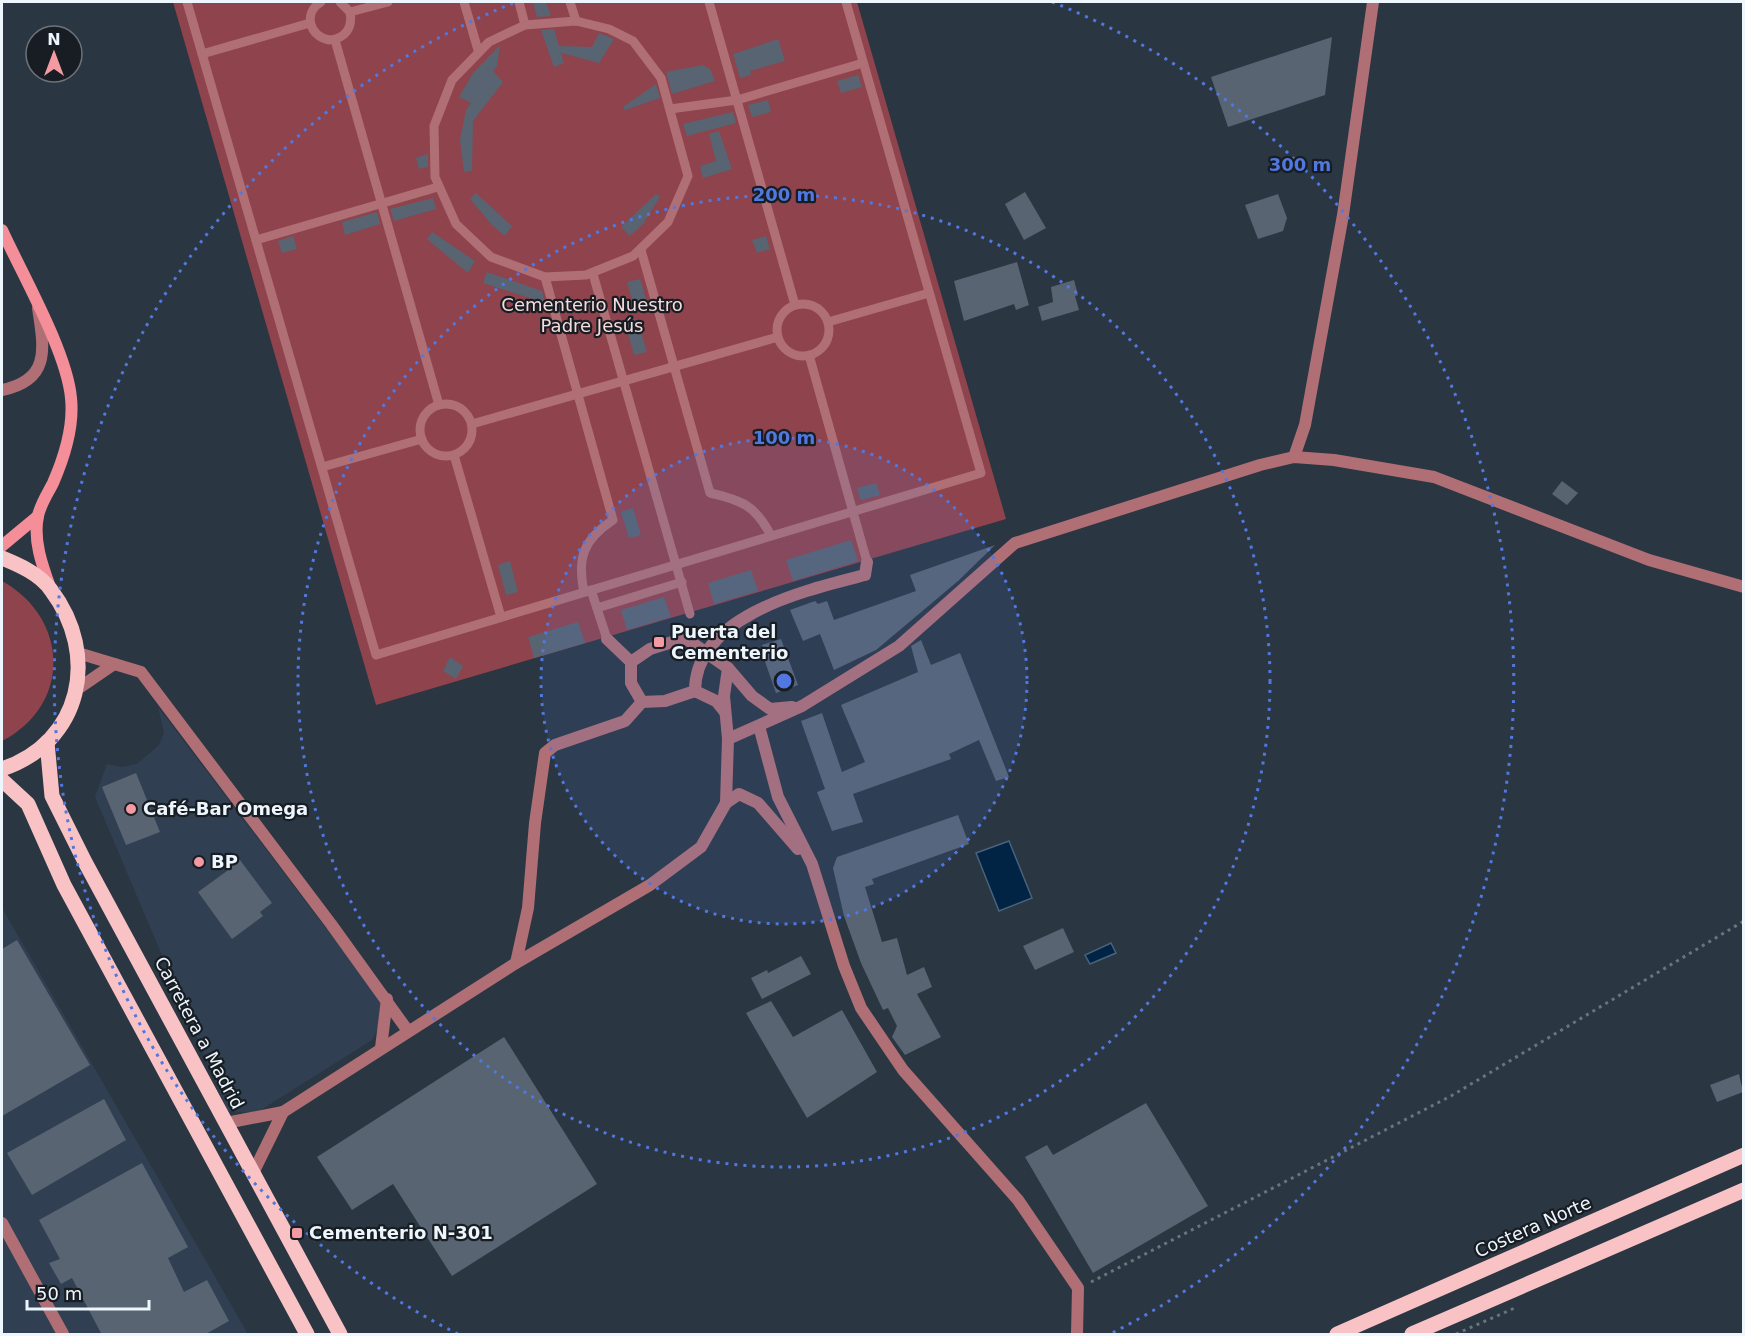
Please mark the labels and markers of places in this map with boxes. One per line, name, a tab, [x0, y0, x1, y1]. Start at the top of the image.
place label: Puerta del Cementerio	[671, 621, 788, 663]
marker: Puerta del Cementerio	[652, 635, 666, 649]
centre of rings	[774, 671, 794, 691]
place label: Café-Bar Omega	[143, 798, 308, 819]
marker: Café-Bar Omega	[124, 802, 138, 816]
place label: BP	[211, 851, 238, 872]
marker: BP	[192, 855, 206, 869]
place label: Cementerio N-301	[309, 1222, 493, 1243]
marker: Cementerio N-301	[290, 1226, 304, 1240]

